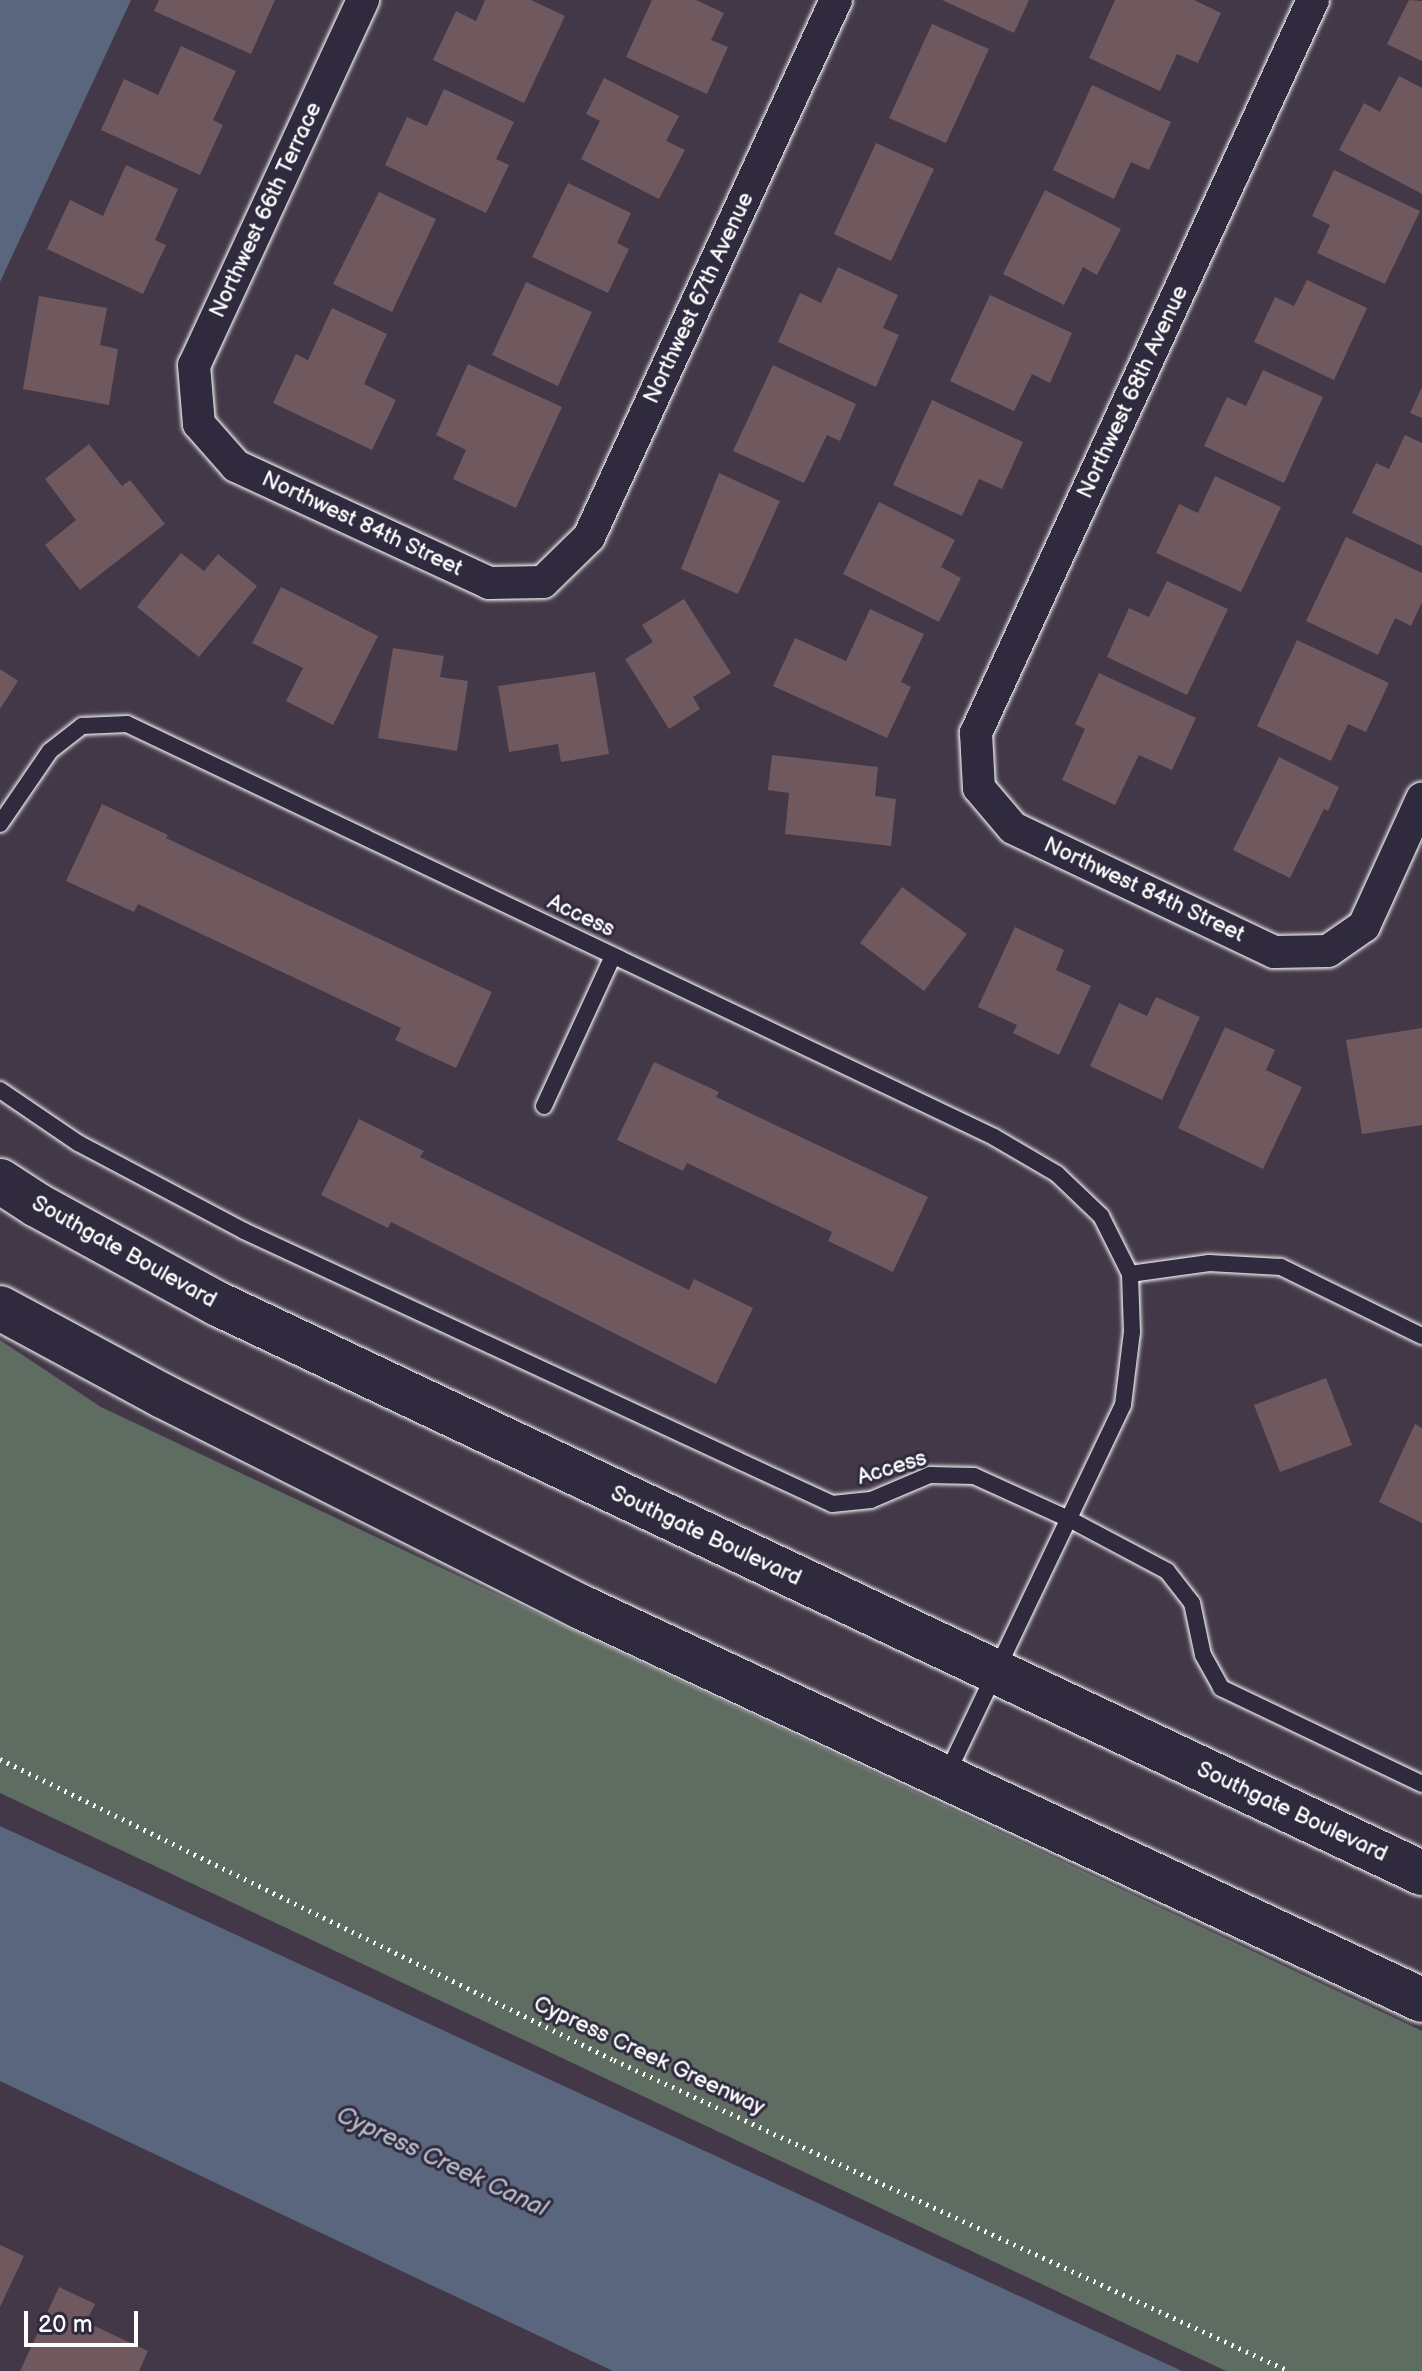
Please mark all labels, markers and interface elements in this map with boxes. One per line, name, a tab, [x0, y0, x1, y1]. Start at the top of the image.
street label: Northwest 66th Terrace	[204, 98, 328, 322]
street label: Northwest 67th Avenue	[638, 188, 760, 408]
street label: Northwest 68th Avenue	[1072, 281, 1194, 503]
street label: Northwest 84th Street	[257, 466, 467, 582]
street label: Northwest 84th Street	[1039, 832, 1249, 948]
street label: Access	[543, 889, 619, 943]
street label: Southgate Boulevard	[27, 1190, 221, 1314]
street label: Access	[854, 1445, 930, 1491]
street label: Southgate Boulevard	[607, 1480, 805, 1592]
street label: Southgate Boulevard	[1193, 1756, 1391, 1868]
street label: Cypress Creek Greenway	[529, 1991, 769, 2121]
water label: Cypress Creek Canal	[332, 2100, 552, 2224]
scale bar	[28, 2295, 142, 2345]
text: 20 m	[38, 2310, 93, 2339]

